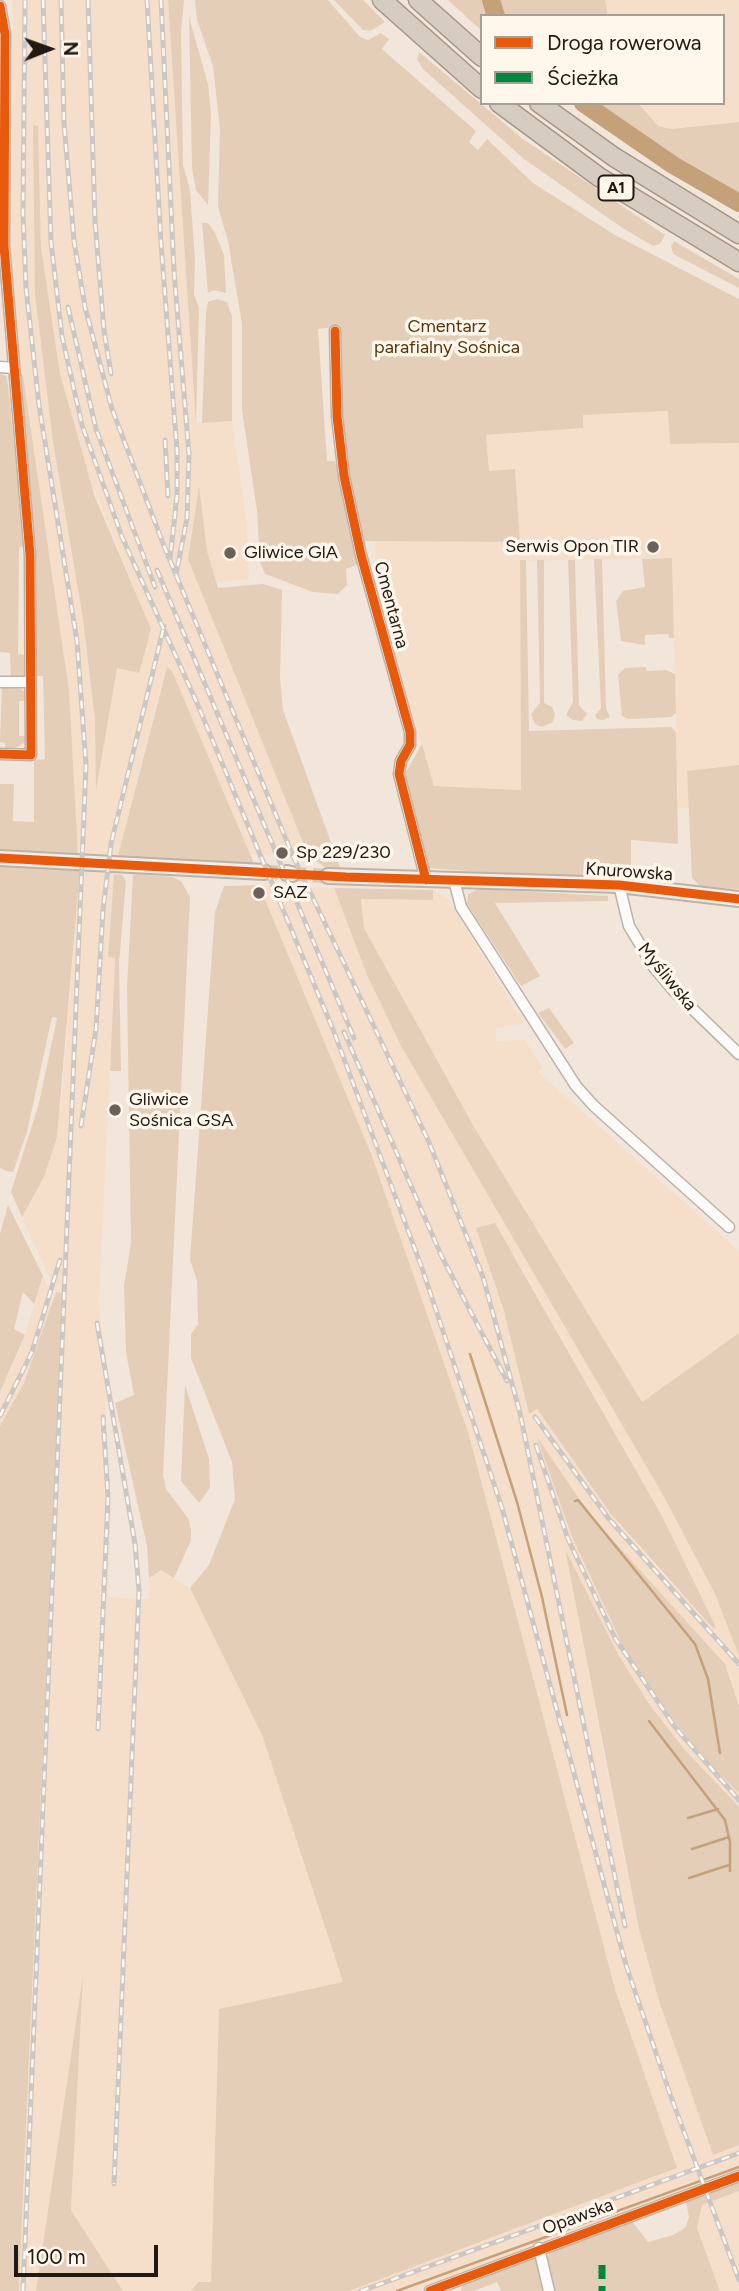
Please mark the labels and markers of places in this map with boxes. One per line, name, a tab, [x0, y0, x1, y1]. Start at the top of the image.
place label: Serwis Opon TIR	[505, 536, 639, 558]
marker: Serwis Opon TIR	[645, 539, 661, 555]
place label: Gliwice GlA	[244, 542, 338, 564]
marker: Gliwice GlA	[222, 545, 238, 561]
place label: Sp 229/230	[296, 842, 391, 864]
marker: Sp 229/230	[274, 845, 290, 861]
place label: SAZ	[273, 882, 308, 904]
marker: SAZ	[251, 885, 267, 901]
place label: Gliwice Sośnica GSA	[129, 1089, 233, 1132]
marker: Gliwice Sośnica GSA	[107, 1102, 123, 1118]

